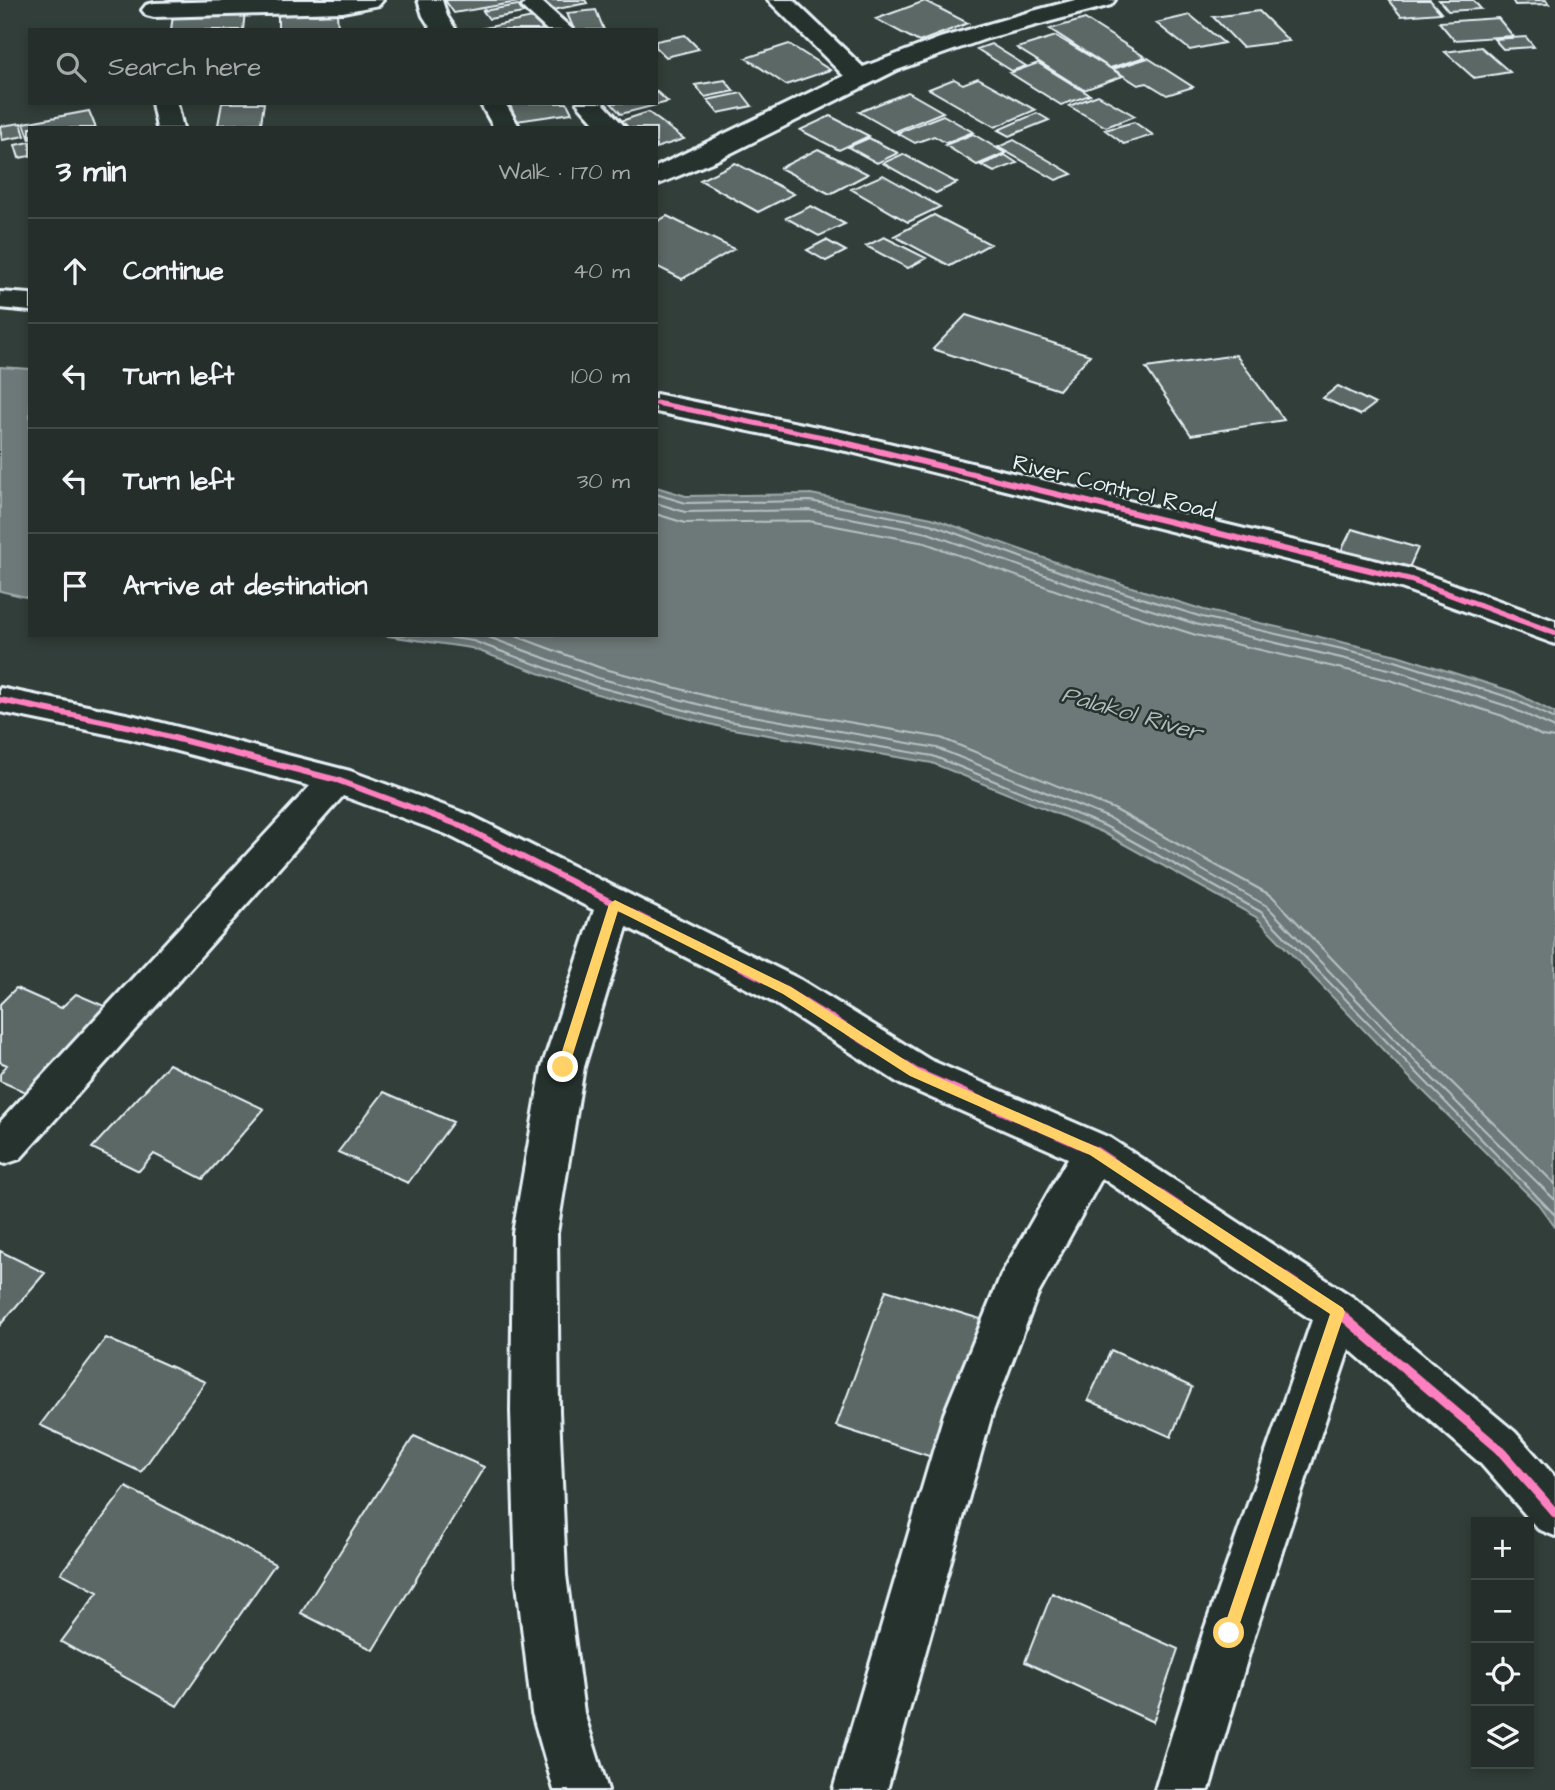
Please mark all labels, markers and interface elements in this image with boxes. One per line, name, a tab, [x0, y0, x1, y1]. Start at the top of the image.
search box	[28, 28, 658, 105]
icon: search	[52, 48, 90, 86]
text: Search here	[108, 49, 261, 85]
text: 3 min	[56, 151, 126, 193]
text: Walk · 170 m	[499, 156, 630, 188]
icon: ahead	[56, 252, 94, 290]
text: Continue	[123, 253, 224, 289]
text: 40 m	[573, 255, 630, 287]
icon: left	[56, 357, 94, 395]
text: Turn left	[123, 358, 234, 394]
text: 100 m	[571, 360, 630, 392]
street label: River Control Road	[1009, 446, 1219, 528]
icon: left	[56, 462, 94, 500]
text: Turn left	[123, 463, 234, 499]
text: 30 m	[577, 465, 630, 497]
icon: arrive	[56, 567, 94, 605]
text: Arrive at destination	[123, 568, 368, 604]
water label: Palakol River	[1058, 678, 1209, 751]
route end	[547, 1051, 578, 1082]
map controls	[1471, 1517, 1534, 1769]
button: +	[1471, 1517, 1534, 1580]
button: −	[1471, 1580, 1534, 1643]
route start	[1213, 1617, 1244, 1648]
button: locate	[1471, 1643, 1534, 1706]
button: layers	[1471, 1706, 1534, 1769]

